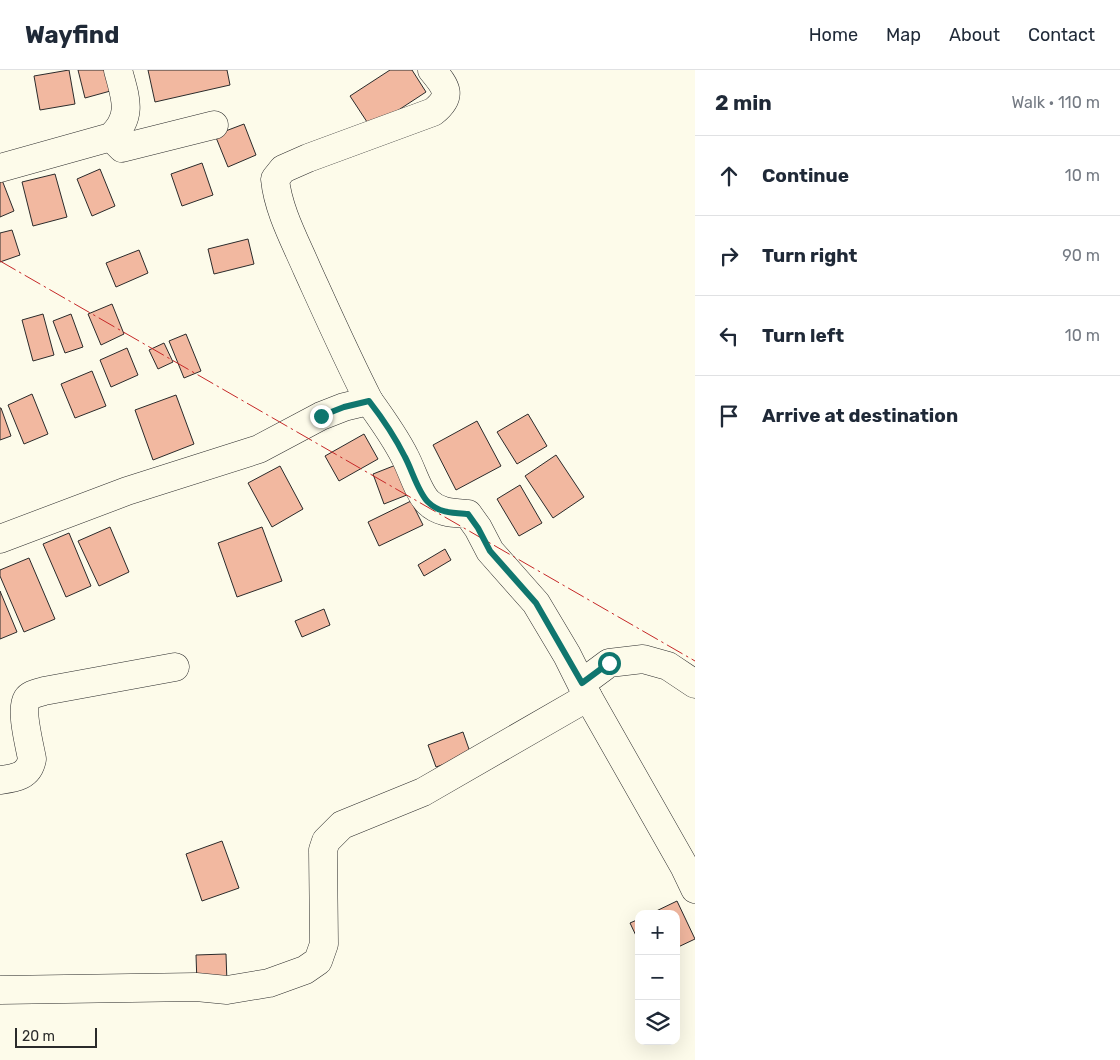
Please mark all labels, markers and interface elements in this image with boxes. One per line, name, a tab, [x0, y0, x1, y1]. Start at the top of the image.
text: Wayfind	[25, 21, 119, 49]
text: Home	[809, 24, 858, 46]
text: Map	[886, 24, 921, 46]
text: About	[949, 24, 1000, 46]
text: Contact	[1028, 24, 1095, 46]
text: 2 min	[715, 90, 772, 115]
text: Walk · 110 m	[1012, 93, 1100, 112]
icon: ahead	[715, 162, 743, 190]
text: Continue	[762, 164, 849, 187]
text: 10 m	[1065, 166, 1100, 185]
icon: right	[715, 242, 743, 270]
text: Turn right	[762, 244, 857, 267]
text: 90 m	[1062, 246, 1100, 265]
icon: left	[715, 322, 743, 350]
text: Turn left	[762, 324, 844, 347]
text: 10 m	[1065, 326, 1100, 345]
icon: arrive	[715, 402, 743, 430]
text: Arrive at destination	[762, 404, 958, 427]
route end	[310, 405, 333, 428]
route start	[598, 652, 621, 675]
map controls	[635, 910, 680, 1045]
button: +	[635, 910, 680, 955]
button: −	[635, 955, 680, 1000]
button: layers	[635, 1000, 680, 1045]
scale bar	[15, 1025, 98, 1048]
text: 20 m	[22, 1028, 55, 1045]

